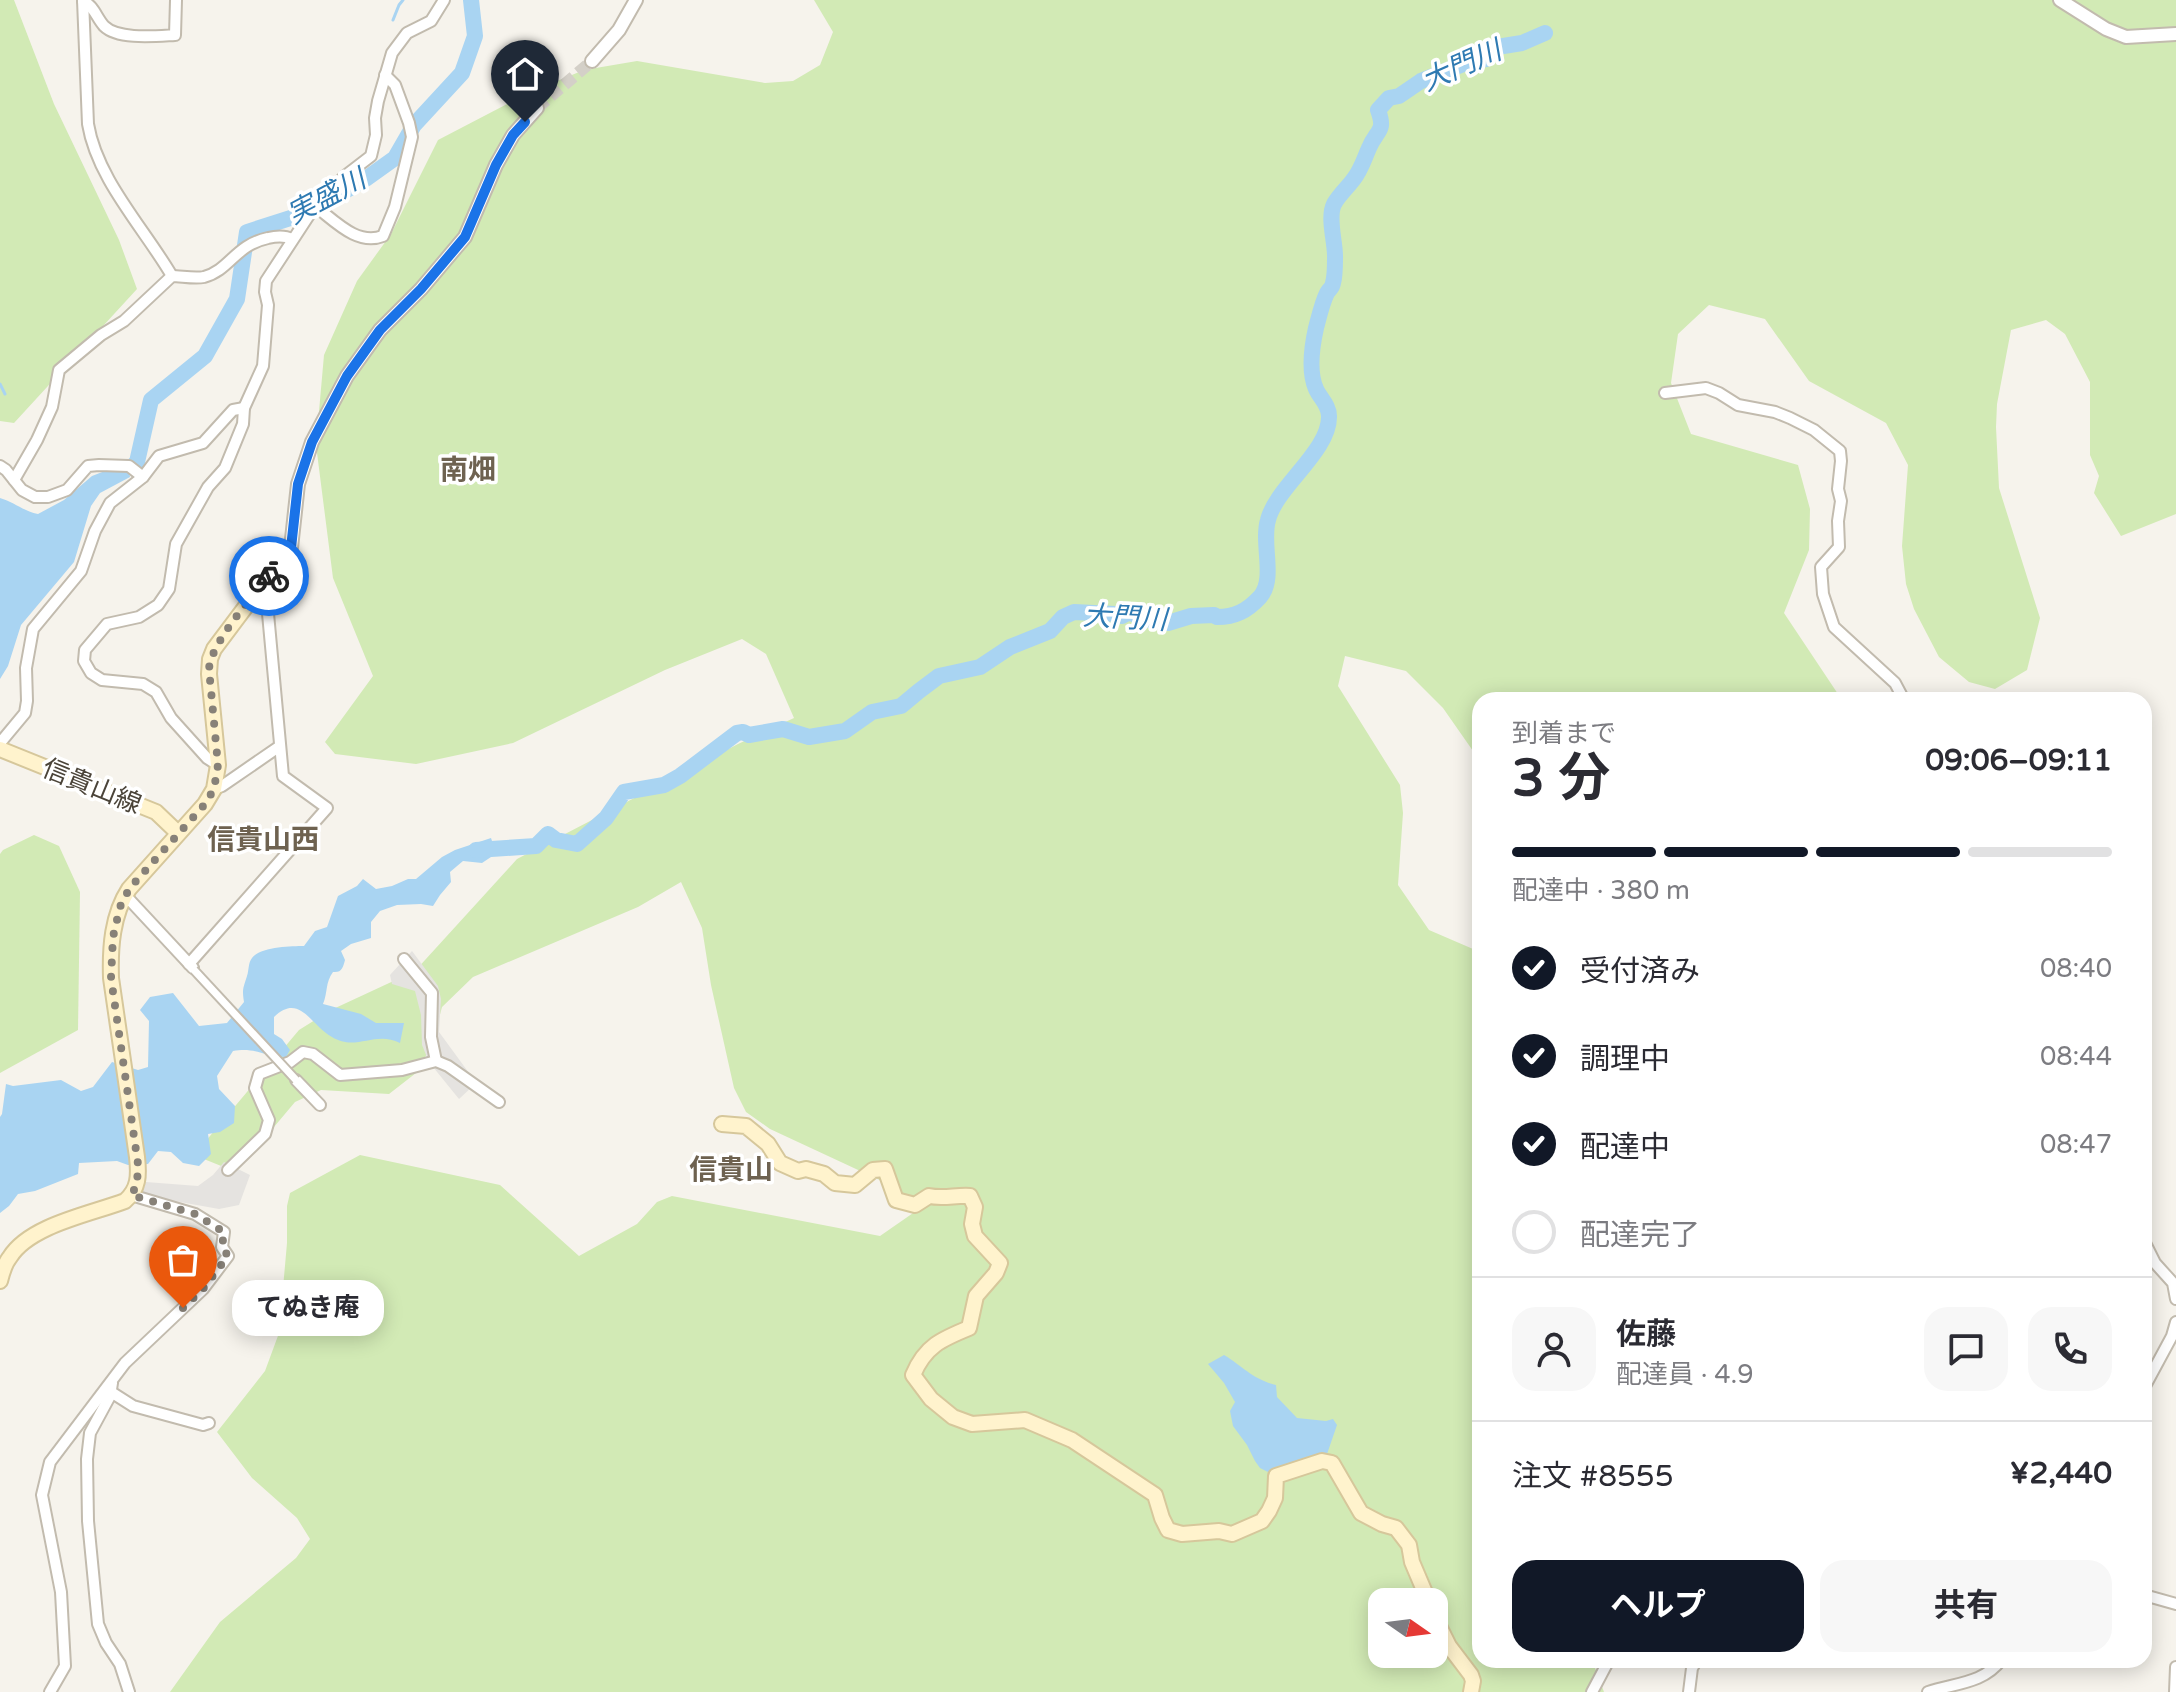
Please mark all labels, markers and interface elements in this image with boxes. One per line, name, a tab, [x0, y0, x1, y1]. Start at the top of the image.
water label: 大門川	[1416, 32, 1509, 99]
pin	[491, 40, 559, 122]
icon: home	[503, 52, 547, 96]
water label: 実盛川	[281, 161, 374, 232]
district label: 南畑	[440, 453, 496, 487]
courier	[229, 536, 309, 616]
icon: bike	[247, 554, 291, 598]
water label: 大門川	[1082, 599, 1171, 637]
text: 到着まで	[1512, 718, 1616, 749]
text: 09:06–09:11	[1925, 742, 2112, 779]
text: 3 分	[1512, 747, 1610, 810]
street label: 信貴山線	[38, 753, 146, 820]
district label: 信貴山西	[207, 823, 319, 857]
text: 配達中 · 380 m	[1512, 875, 1690, 906]
icon: check	[1512, 946, 1556, 990]
text: 受付済み	[1580, 953, 1700, 990]
text: 08:40	[2040, 953, 2112, 984]
icon: check	[1512, 1034, 1556, 1078]
text: 調理中	[1580, 1041, 1670, 1078]
text: 08:44	[2040, 1041, 2112, 1072]
icon: check	[1512, 1122, 1556, 1166]
text: 配達中	[1580, 1129, 1670, 1166]
text: 08:47	[2040, 1129, 2112, 1160]
district label: 信貴山	[689, 1153, 773, 1187]
text: 配達完了	[1580, 1217, 1700, 1254]
pin	[149, 1226, 217, 1308]
icon: bag	[161, 1238, 205, 1282]
callout: てぬき庵	[231, 1280, 383, 1336]
text: てぬき庵	[256, 1292, 360, 1323]
button: person	[1512, 1307, 1596, 1391]
button: chat	[1924, 1307, 2008, 1391]
button: phone	[2028, 1307, 2112, 1391]
text: 佐藤	[1616, 1316, 1676, 1353]
text: 配達員 · 4.9	[1616, 1359, 1754, 1390]
text: ¥2,440	[2010, 1455, 2112, 1492]
text: 注文 #8555	[1512, 1458, 1674, 1495]
button: ヘルプ	[1512, 1560, 1804, 1652]
button: 共有	[1820, 1560, 2112, 1652]
north arrow	[1368, 1588, 1448, 1668]
map controls	[1368, 1588, 1448, 1668]

